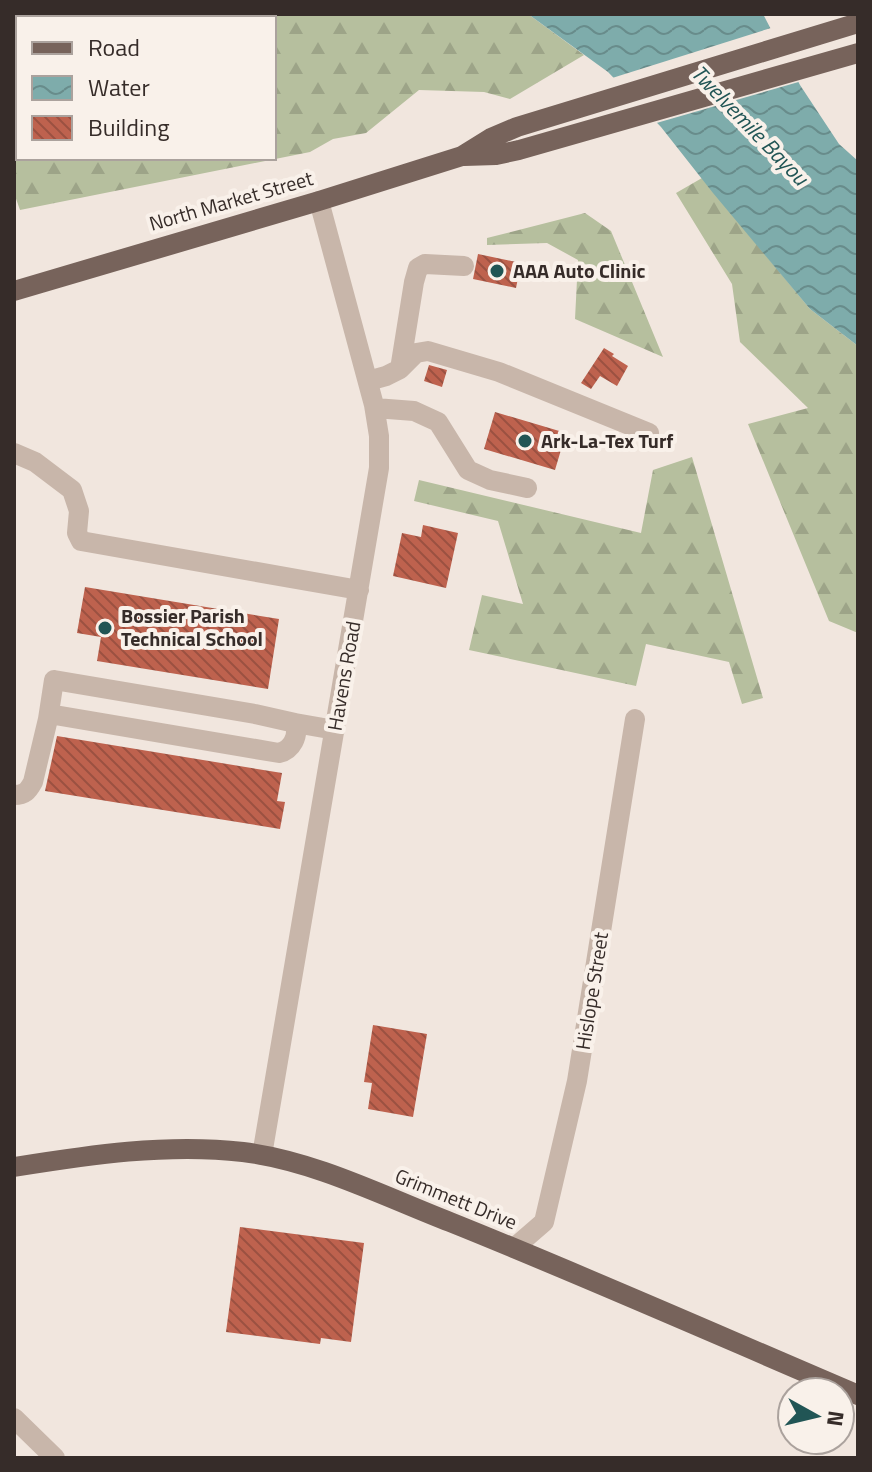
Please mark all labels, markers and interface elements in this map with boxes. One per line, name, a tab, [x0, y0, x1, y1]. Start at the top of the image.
legend	[16, 16, 276, 160]
text: Road	[88, 29, 140, 65]
water label: Twelvemile Bayou	[683, 57, 818, 194]
text: Water	[88, 69, 150, 105]
text: Building	[88, 109, 170, 145]
street label: North Market Street	[145, 162, 316, 239]
place label: AAA Auto Clinic	[513, 255, 646, 286]
marker: AAA Auto Clinic	[488, 262, 506, 280]
place label: Ark-La-Tex Turf	[541, 425, 673, 456]
marker: Ark-La-Tex Turf	[516, 432, 534, 450]
place label: Bossier Parish Technical School	[121, 600, 263, 654]
marker: Bossier Parish Technical School	[96, 619, 114, 637]
street label: Havens Road	[319, 619, 368, 733]
street label: Hislope Street	[567, 930, 616, 1052]
street label: Grimmett Drive	[390, 1160, 522, 1237]
north arrow	[776, 1376, 856, 1456]
text: N	[818, 1409, 854, 1429]

